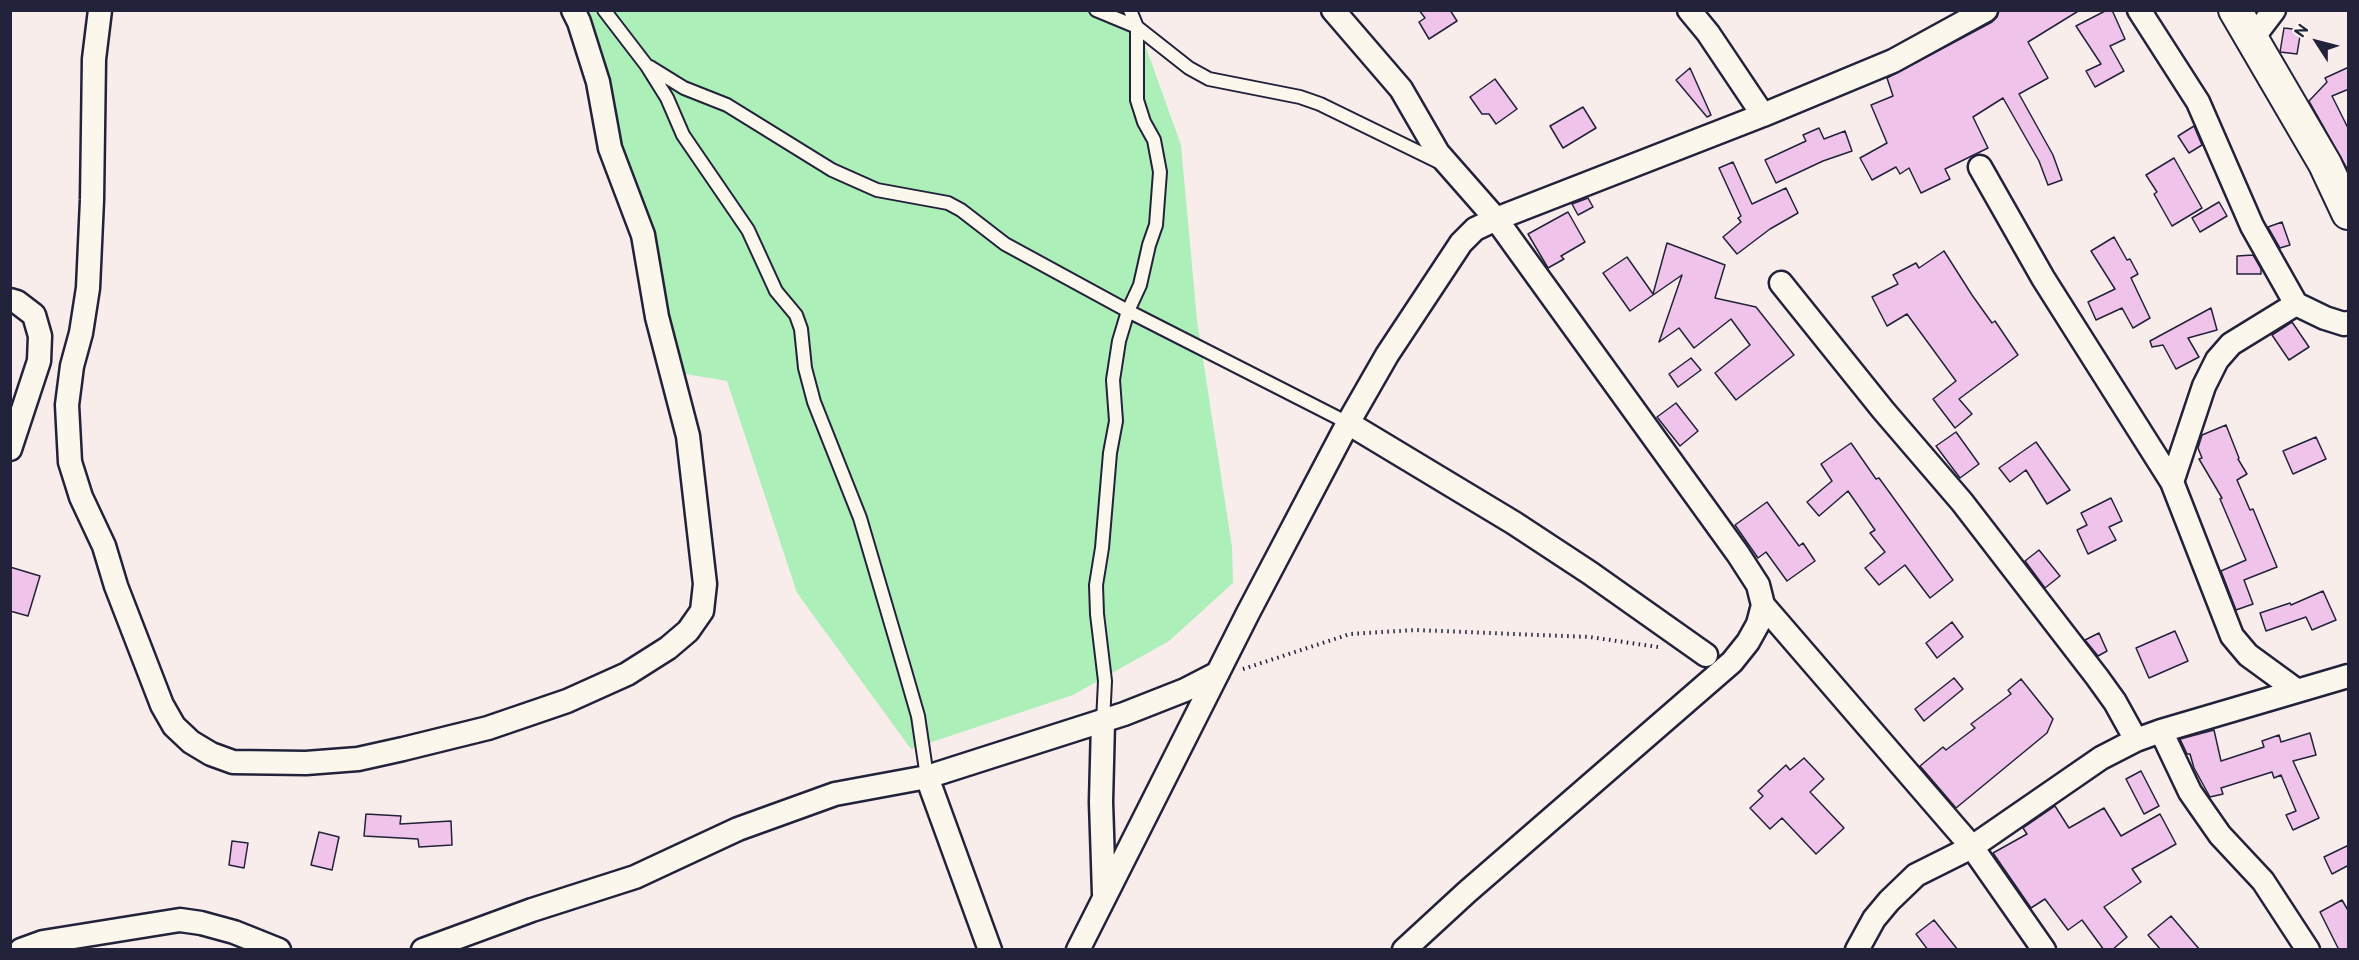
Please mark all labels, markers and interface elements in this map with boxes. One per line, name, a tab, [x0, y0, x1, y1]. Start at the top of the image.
north arrow	[2287, 12, 2347, 72]
text: N	[2291, 21, 2313, 42]

